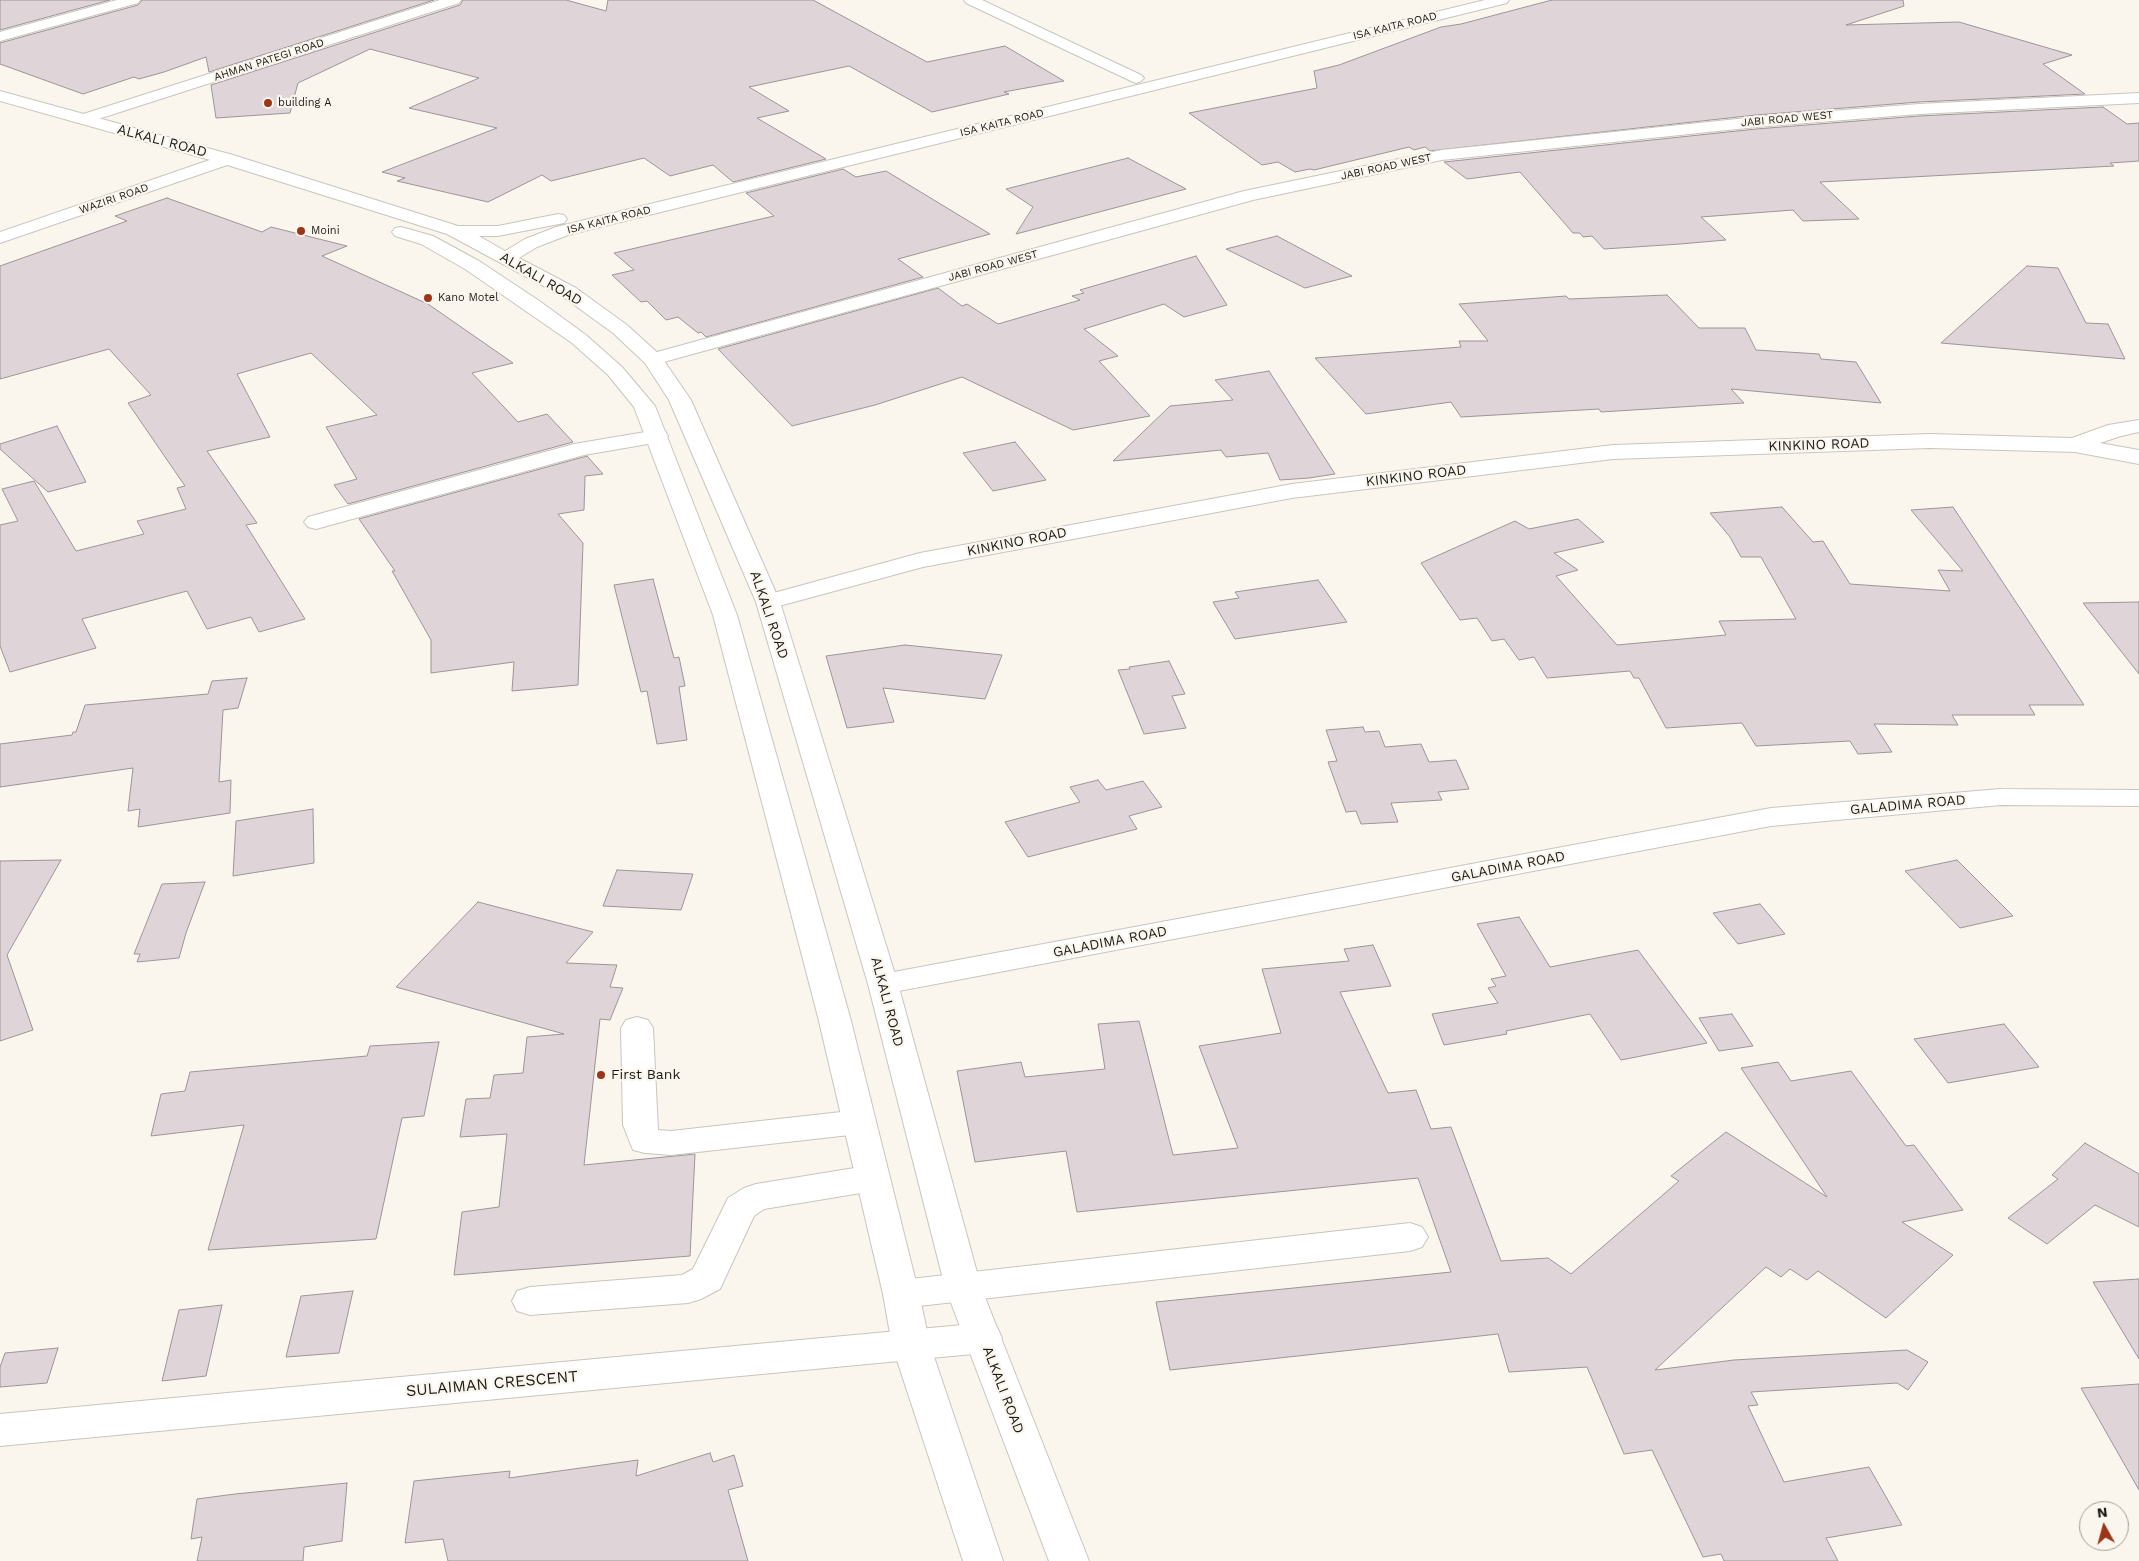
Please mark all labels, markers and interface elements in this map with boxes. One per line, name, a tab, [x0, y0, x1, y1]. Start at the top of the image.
street label: ISA KAITA ROAD	[1352, 9, 1438, 43]
street label: AHMAN PATEGI ROAD	[212, 36, 326, 84]
place label: building A	[278, 96, 331, 110]
marker: building A	[262, 97, 274, 109]
street label: ISA KAITA ROAD	[959, 106, 1045, 140]
street label: JABI ROAD WEST	[1740, 108, 1834, 130]
street label: ALKALI ROAD	[115, 121, 209, 161]
street label: JABI ROAD WEST	[1339, 151, 1433, 183]
street label: WAZIRI ROAD	[78, 181, 150, 217]
street label: ISA KAITA ROAD	[566, 203, 652, 237]
place label: Moini	[311, 224, 340, 238]
marker: Moini	[295, 225, 307, 237]
street label: JABI ROAD WEST	[947, 248, 1039, 284]
street label: ALKALI ROAD	[497, 249, 585, 309]
place label: Kano Motel	[438, 291, 499, 305]
marker: Kano Motel	[422, 292, 434, 304]
street label: KINKINO ROAD	[1768, 435, 1870, 455]
street label: KINKINO ROAD	[1365, 461, 1467, 491]
street label: KINKINO ROAD	[966, 524, 1068, 560]
street label: ALKALI ROAD	[746, 569, 792, 661]
street label: GALADIMA ROAD	[1850, 792, 1966, 818]
street label: GALADIMA ROAD	[1450, 848, 1566, 886]
street label: GALADIMA ROAD	[1052, 923, 1168, 961]
street label: ALKALI ROAD	[867, 955, 907, 1049]
place label: First Bank	[611, 1067, 680, 1083]
marker: First Bank	[595, 1069, 607, 1081]
street label: ALKALI ROAD	[979, 1344, 1027, 1436]
street label: SULAIMAN CRESCENT	[405, 1367, 579, 1401]
north arrow	[2079, 1501, 2129, 1551]
text: N	[2096, 1504, 2108, 1521]

